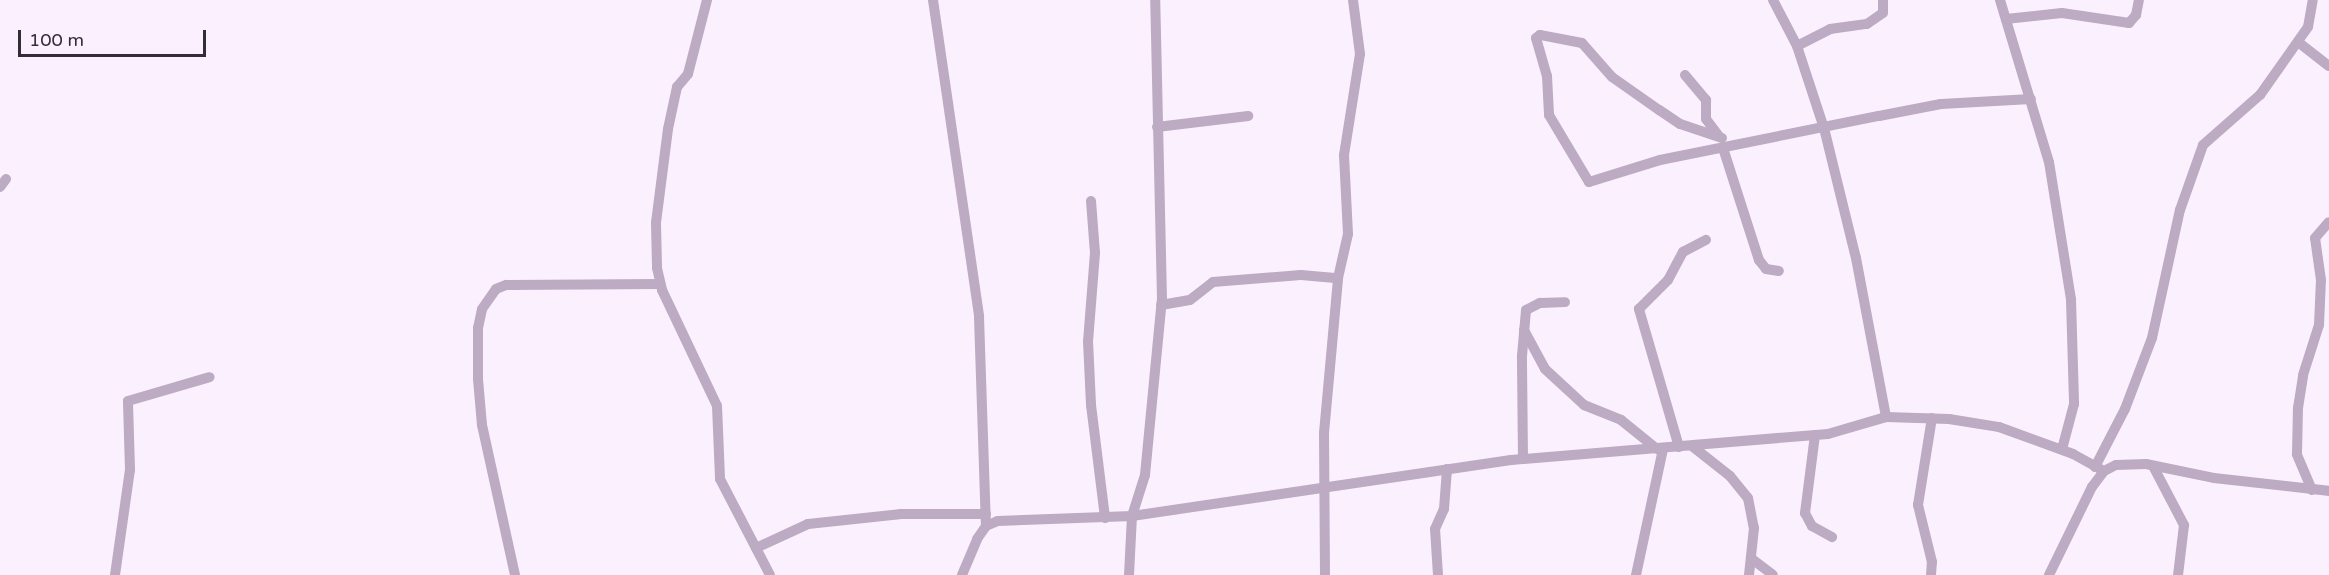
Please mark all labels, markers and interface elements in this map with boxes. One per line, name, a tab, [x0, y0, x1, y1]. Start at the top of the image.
scale bar	[21, 18, 208, 56]
text: 100 m	[29, 29, 84, 51]

